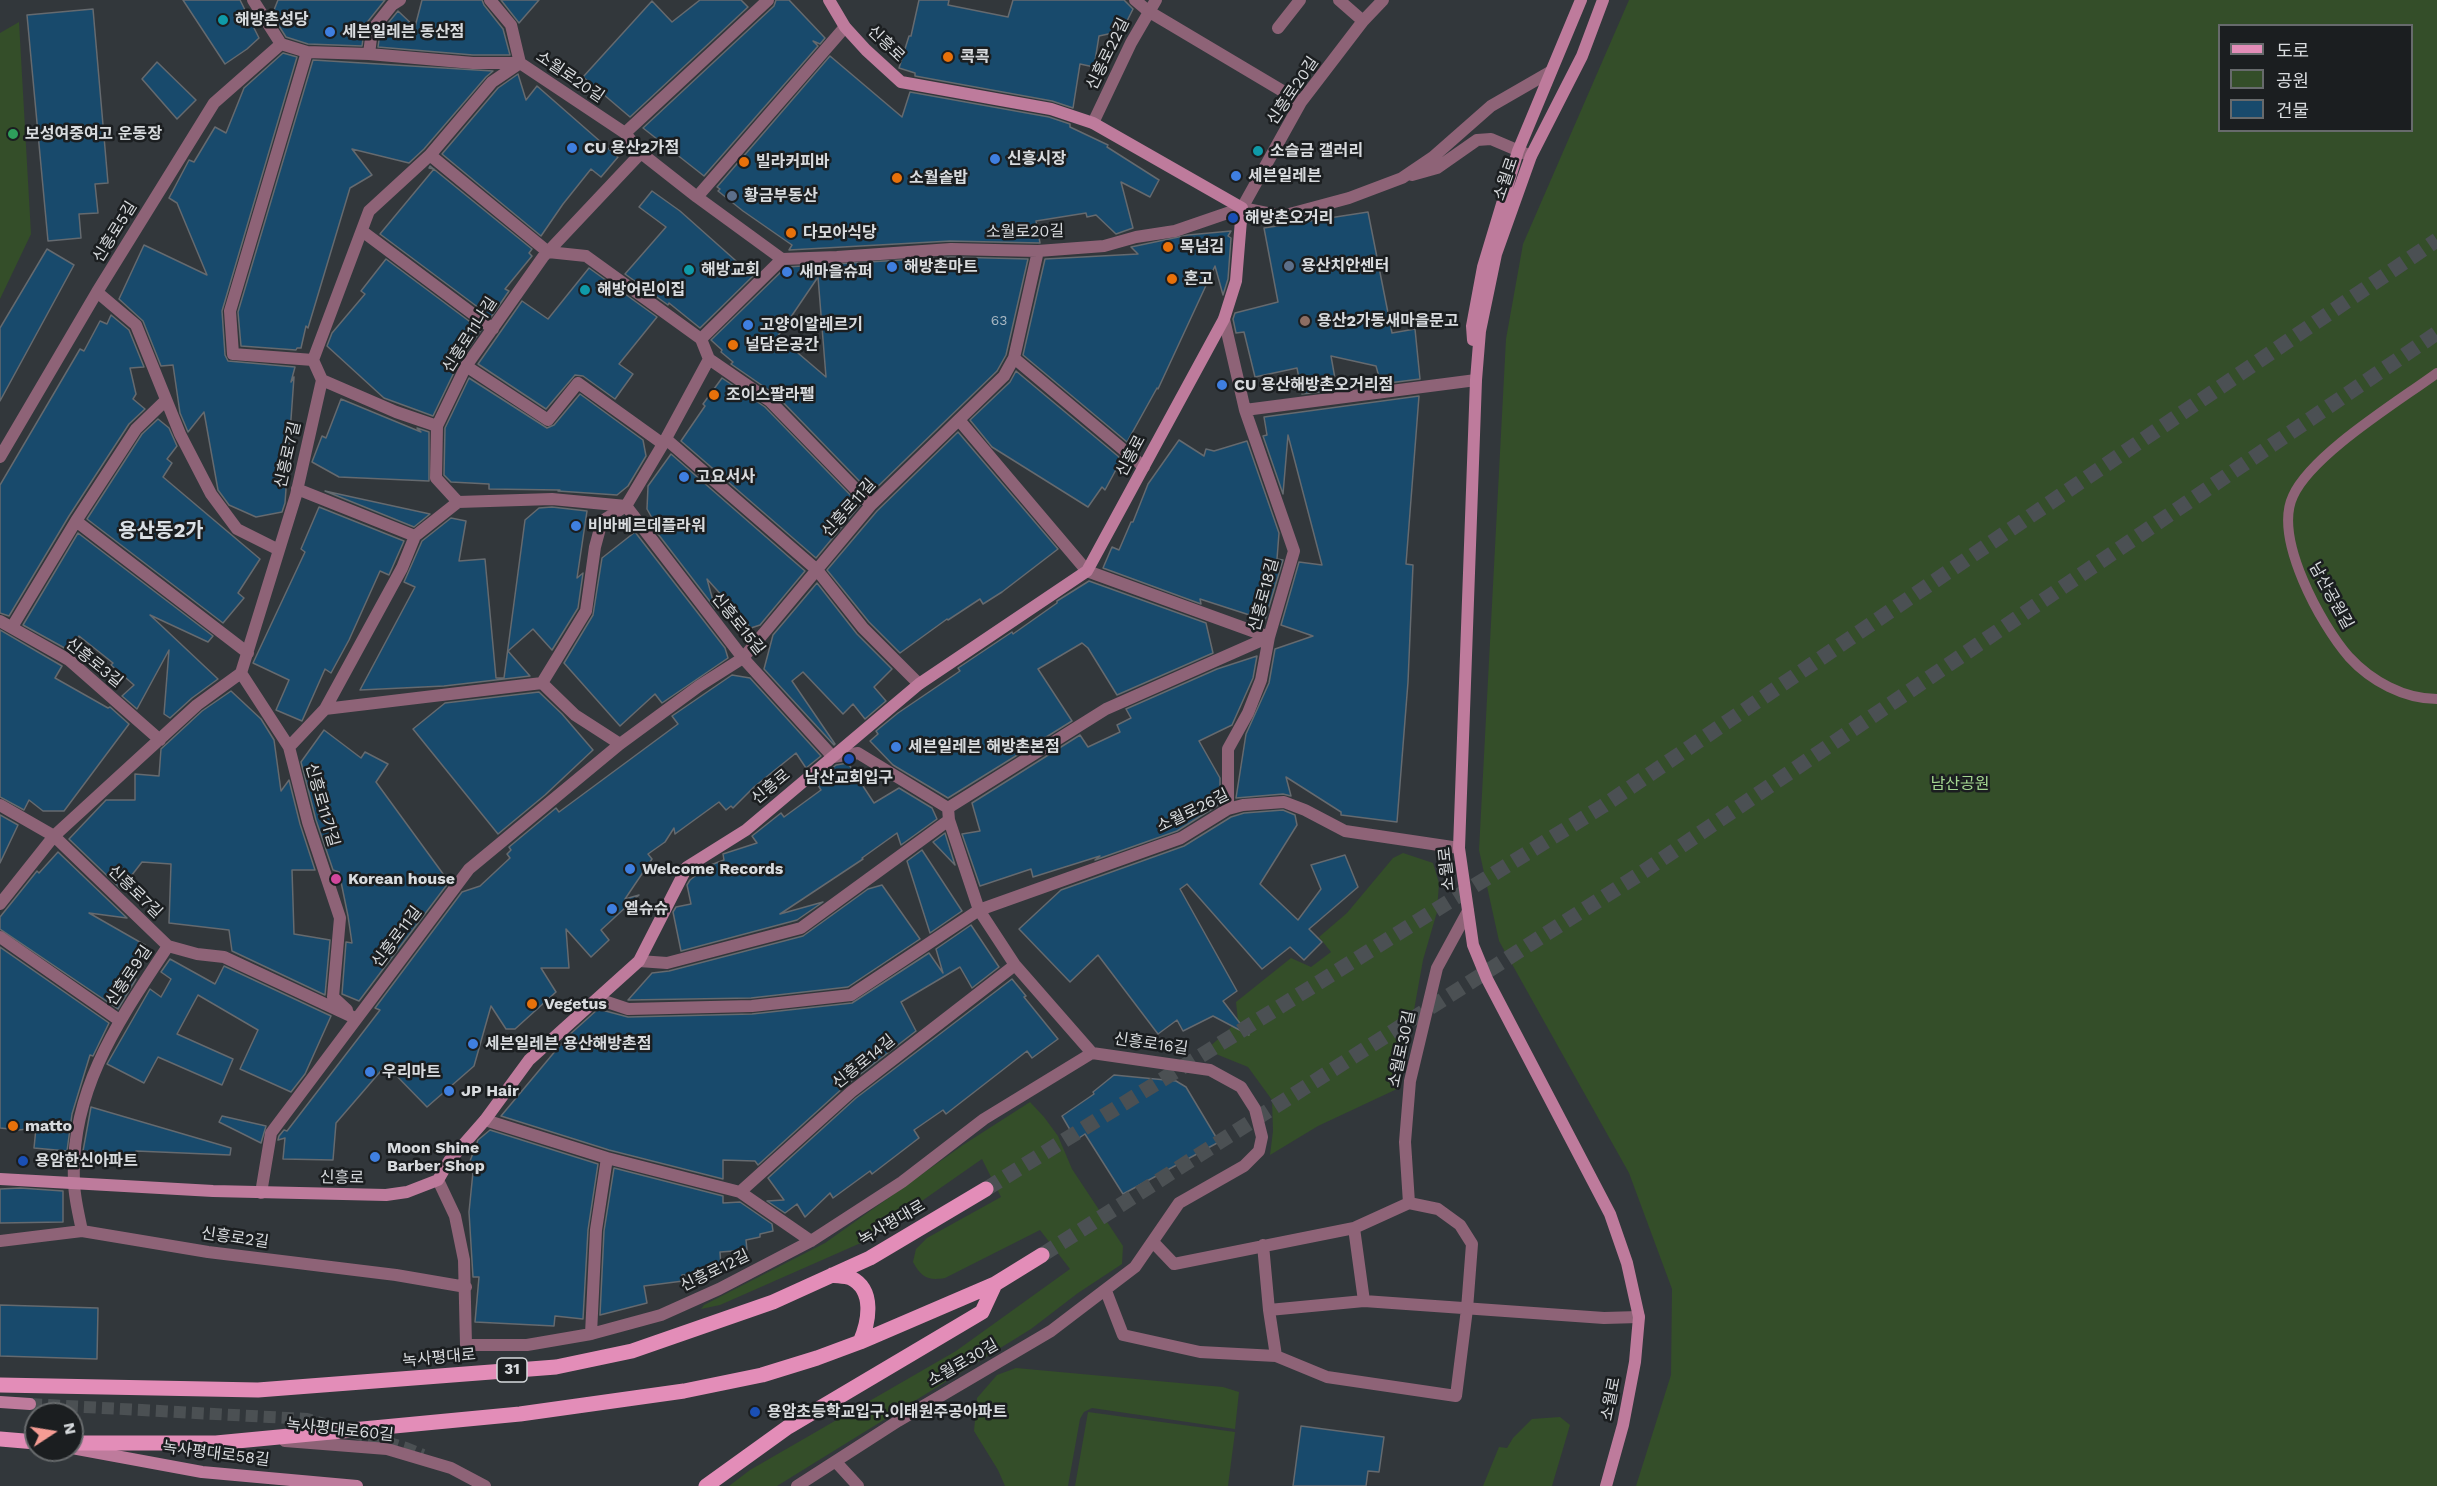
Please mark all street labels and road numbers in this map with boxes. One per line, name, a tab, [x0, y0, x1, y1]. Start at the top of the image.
street label: 신흥로22길	[1082, 15, 1134, 93]
street label: 신흥로	[863, 22, 909, 66]
street label: 소월로20길	[532, 47, 608, 107]
street label: 신흥로20길	[1263, 53, 1323, 129]
street label: 소월로	[1490, 155, 1522, 203]
street label: 신흥로5길	[89, 198, 141, 266]
street label: 소월로20길	[986, 222, 1064, 242]
street label: 신흥로11나길	[439, 294, 501, 376]
street label: 신흥로7길	[271, 420, 305, 490]
street label: 신흥로	[1112, 432, 1150, 480]
street label: 신흥로11길	[818, 475, 880, 541]
street label: 신흥로18길	[1245, 556, 1283, 634]
street label: 남산공원길	[2305, 559, 2357, 633]
street label: 신흥로15길	[707, 589, 769, 659]
street label: 신흥로3길	[61, 634, 127, 692]
street label: 신흥로11가길	[301, 761, 343, 849]
street label: 신흥로	[748, 765, 794, 809]
street label: 소월로26길	[1154, 785, 1232, 837]
street label: 소월로	[1435, 846, 1459, 892]
street label: 신흥로7길	[104, 862, 166, 922]
street label: 신흥로11길	[368, 903, 426, 971]
street label: 신흥로9길	[102, 942, 156, 1010]
street label: 소월로30길	[1384, 1009, 1420, 1089]
street label: 신흥로16길	[1113, 1029, 1189, 1059]
street label: 신흥로14길	[829, 1031, 899, 1093]
street label: 신흥로	[320, 1168, 364, 1188]
street label: 녹사평대로	[855, 1196, 929, 1250]
street label: 신흥로2길	[200, 1224, 270, 1252]
street label: 신흥로12길	[677, 1246, 753, 1296]
street label: 소월로30길	[924, 1335, 1002, 1391]
street label: 녹사평대로	[402, 1345, 476, 1371]
road number: 31	[497, 1358, 527, 1382]
street label: 소월로	[1597, 1375, 1625, 1423]
street label: 녹사평대로60길	[285, 1415, 395, 1445]
street label: 녹사평대로58길	[161, 1438, 271, 1470]

